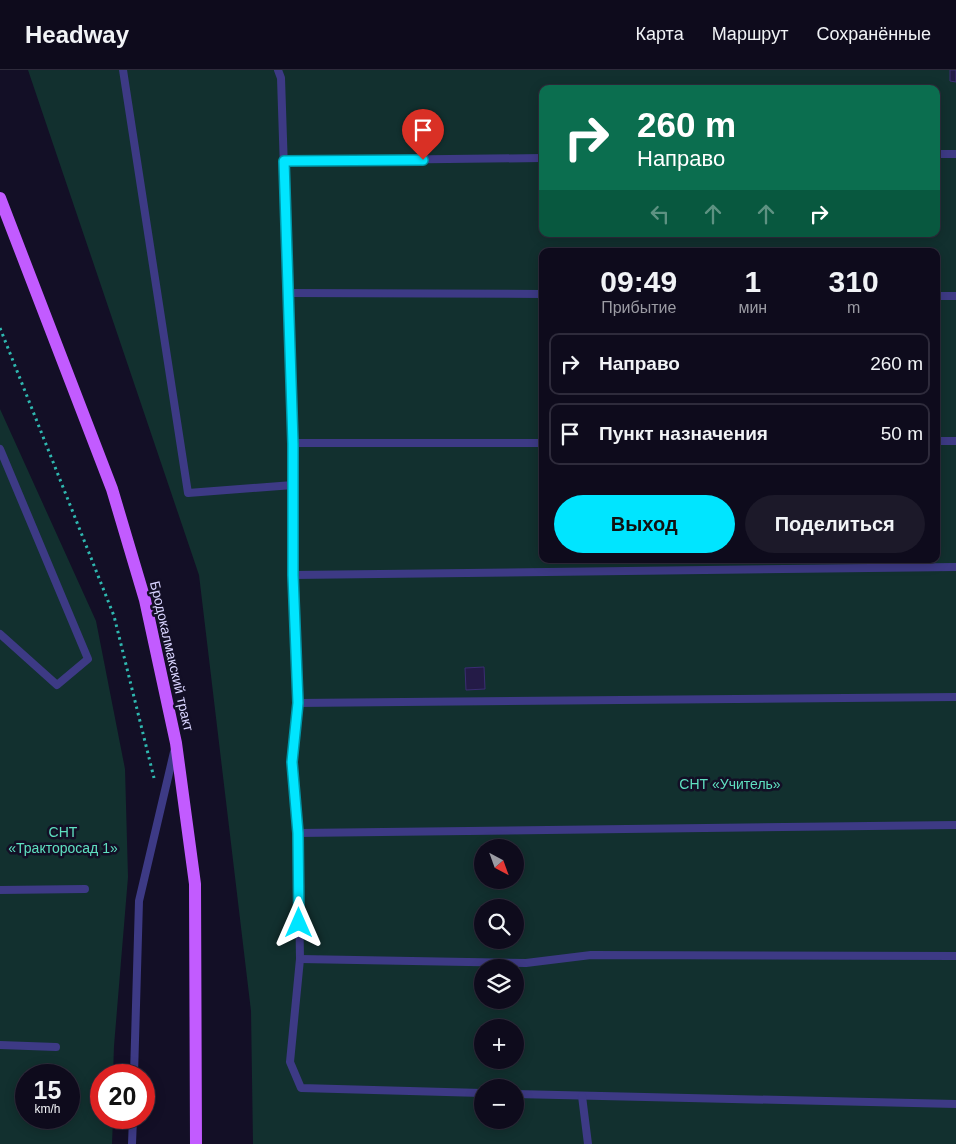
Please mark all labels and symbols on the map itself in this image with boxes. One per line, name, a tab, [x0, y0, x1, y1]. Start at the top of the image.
pin	[402, 109, 444, 160]
street label: Бродокалмакский тракт	[147, 579, 197, 733]
park label: СНТ «Учитель»	[679, 776, 781, 792]
park label: СНТ «Тракторосад 1»	[8, 824, 118, 856]
north arrow	[474, 839, 524, 889]
position arrow	[272, 896, 324, 948]
speed limit sign: 20	[90, 1064, 155, 1129]

